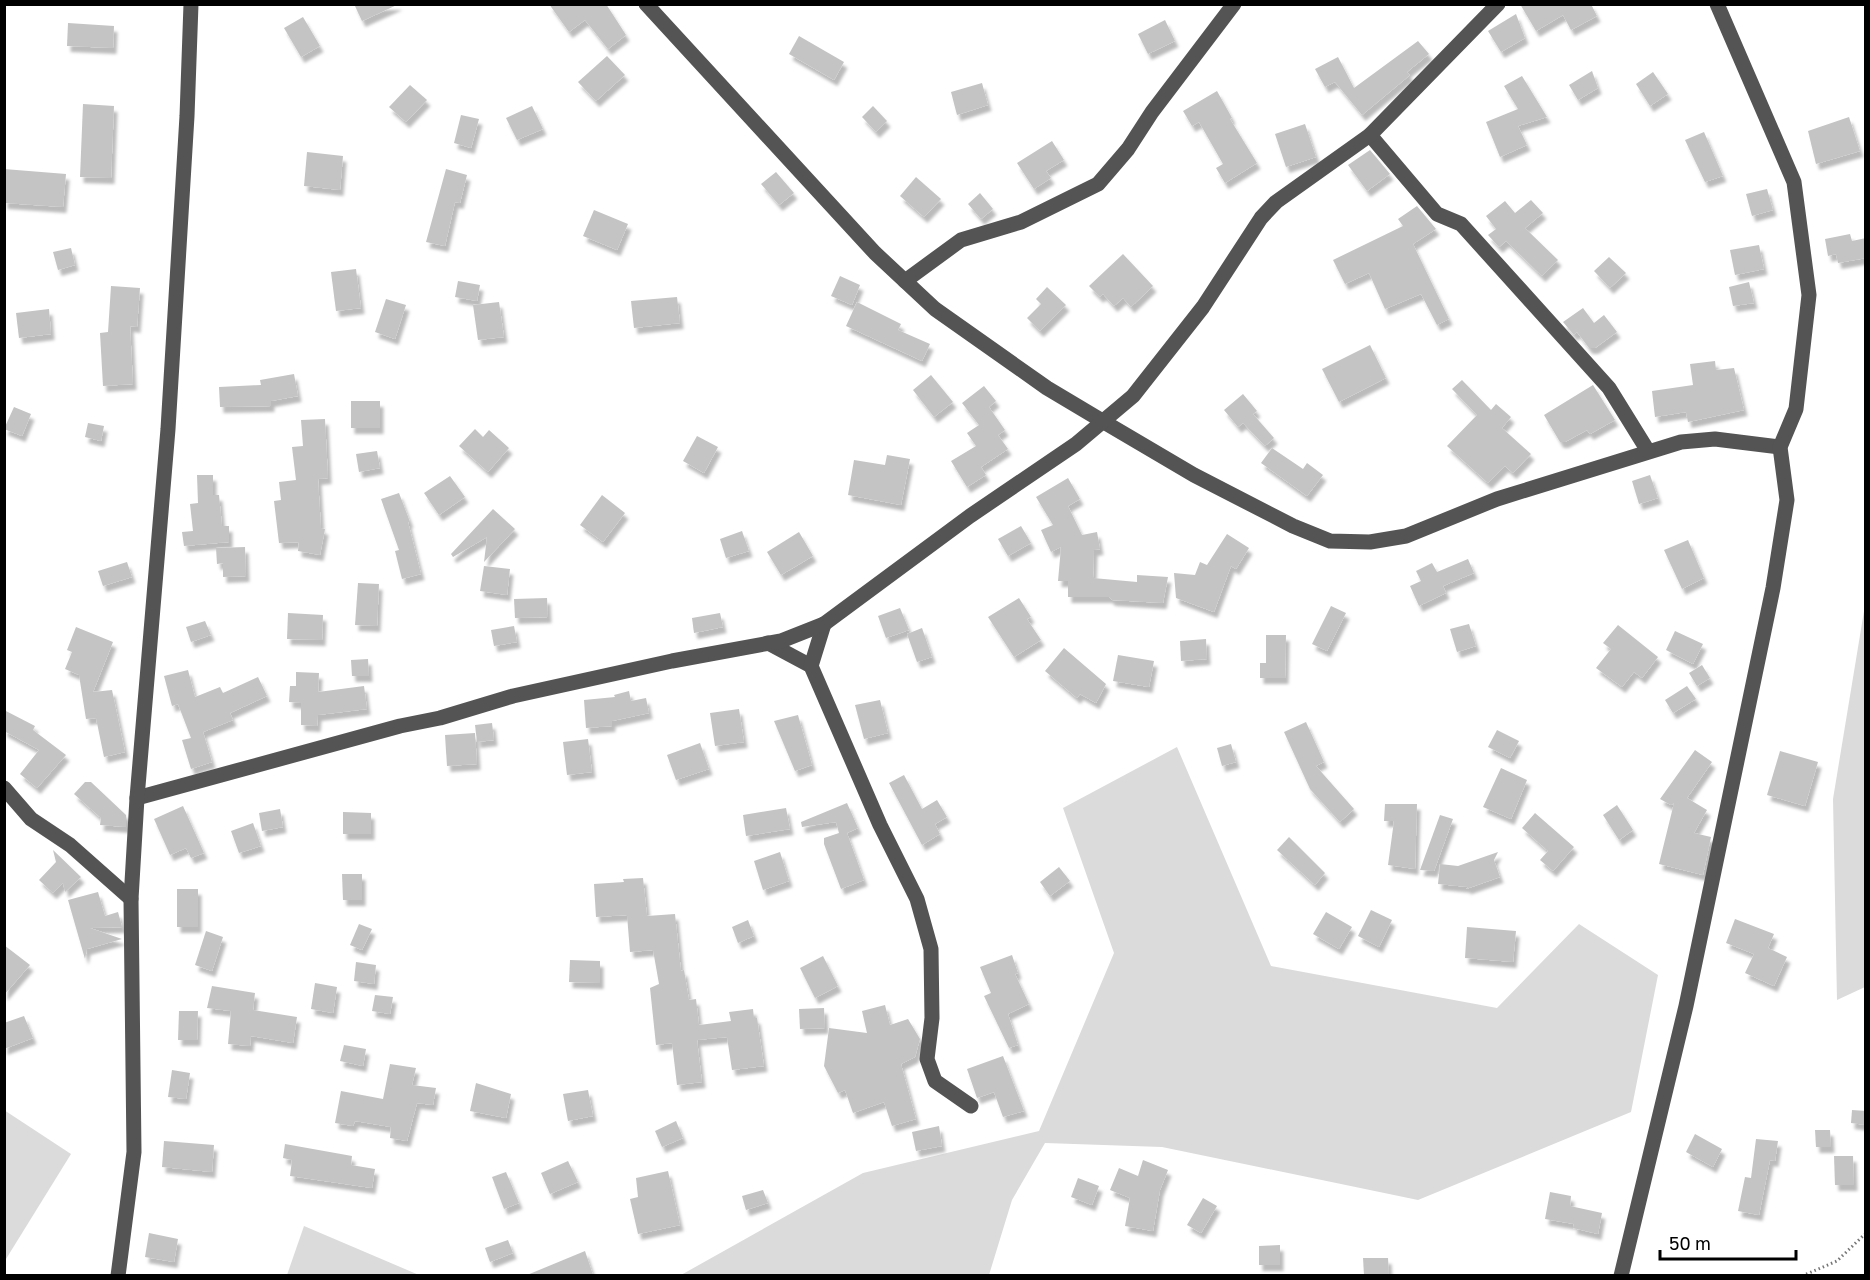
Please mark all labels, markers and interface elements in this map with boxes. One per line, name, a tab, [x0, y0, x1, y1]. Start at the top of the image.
scale bar	[1660, 1223, 1796, 1261]
text: 50 m	[1669, 1232, 1711, 1254]

